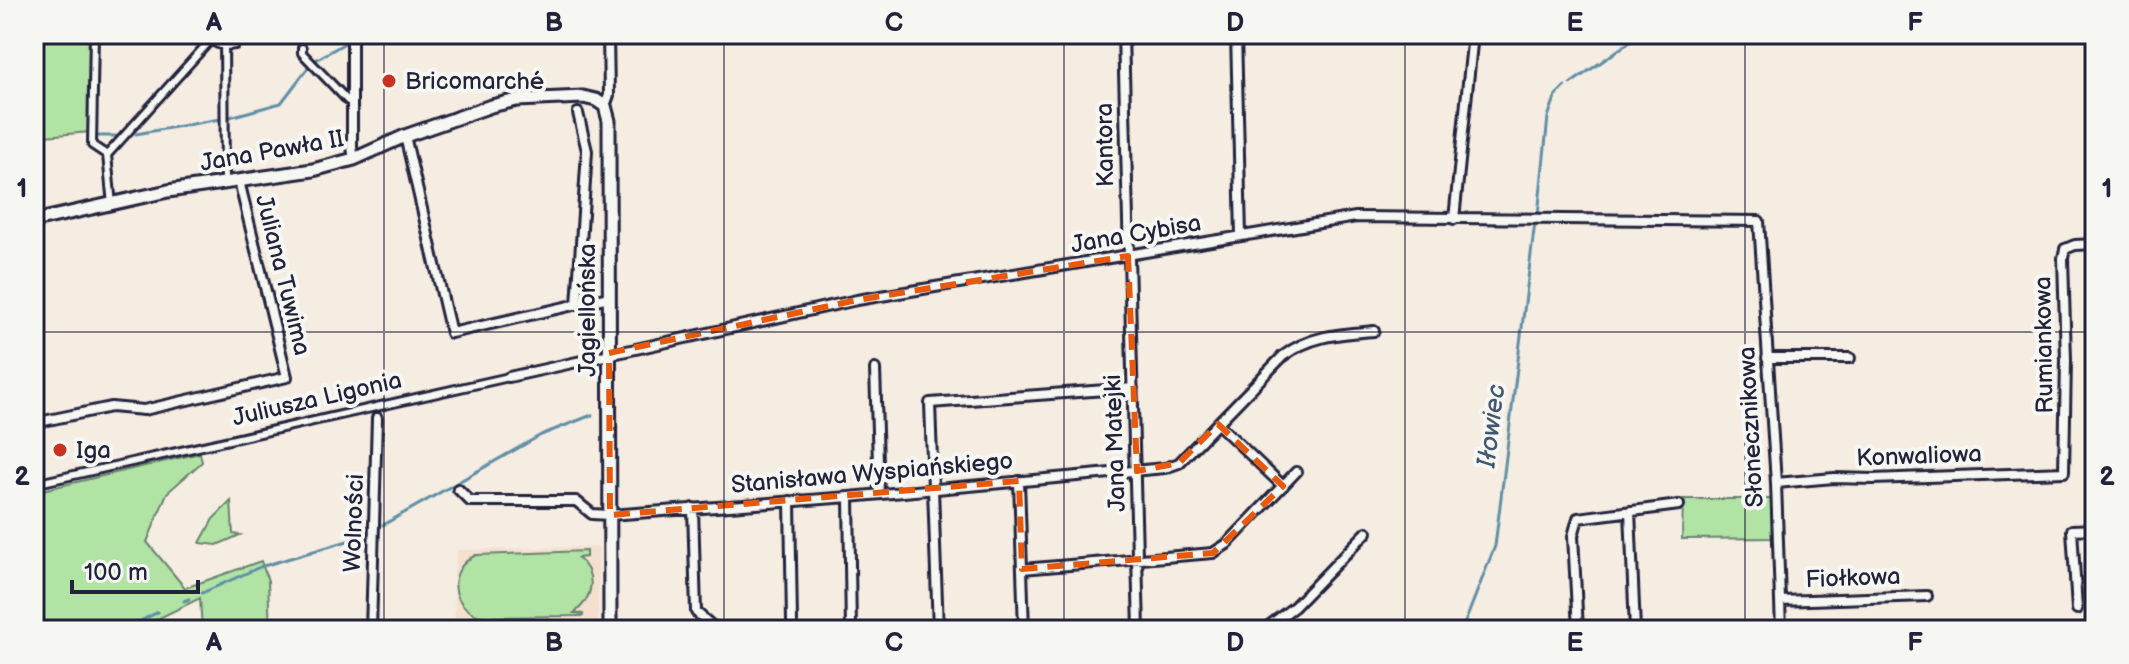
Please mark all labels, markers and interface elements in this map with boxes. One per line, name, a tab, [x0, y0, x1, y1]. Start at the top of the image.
text: A	[205, 8, 222, 39]
text: B	[545, 8, 563, 39]
text: C	[885, 8, 903, 39]
text: D	[1226, 8, 1244, 39]
text: E	[1567, 8, 1584, 39]
text: F	[1907, 8, 1923, 39]
place label: Bricomarché	[405, 67, 544, 96]
marker: Bricomarché	[380, 72, 398, 90]
street label: Kantora	[1090, 103, 1120, 187]
street label: Jana Pawła II	[198, 124, 346, 178]
text: 1	[17, 174, 27, 205]
text: 1	[2102, 174, 2112, 205]
street label: Juliana Tuwima	[249, 192, 317, 358]
street label: Jana Cybisa	[1069, 208, 1203, 260]
street label: Jagiellońska	[573, 243, 602, 377]
street label: Rumiankowa	[2028, 276, 2060, 414]
street label: Słonecznikowa	[1732, 346, 1770, 508]
street label: Juliusza Ligonia	[229, 365, 405, 433]
street label: Jana Matejki	[1098, 374, 1132, 512]
water label: Iłowiec	[1471, 382, 1513, 471]
place label: Iga	[76, 436, 111, 465]
street label: Konwaliowa	[1856, 439, 1982, 473]
marker: Iga	[51, 441, 69, 459]
street label: Stanisława Wyspiańskiego	[730, 446, 1014, 500]
text: 2	[14, 462, 30, 493]
text: 2	[2099, 462, 2115, 493]
street label: Wolności	[338, 473, 370, 573]
scale bar	[72, 544, 198, 594]
text: 100 m	[84, 558, 148, 587]
street label: Fiołkowa	[1805, 562, 1901, 594]
text: A	[205, 628, 222, 659]
text: B	[545, 628, 563, 659]
text: C	[885, 628, 903, 659]
text: D	[1226, 628, 1244, 659]
text: E	[1567, 628, 1584, 659]
text: F	[1907, 628, 1923, 659]

